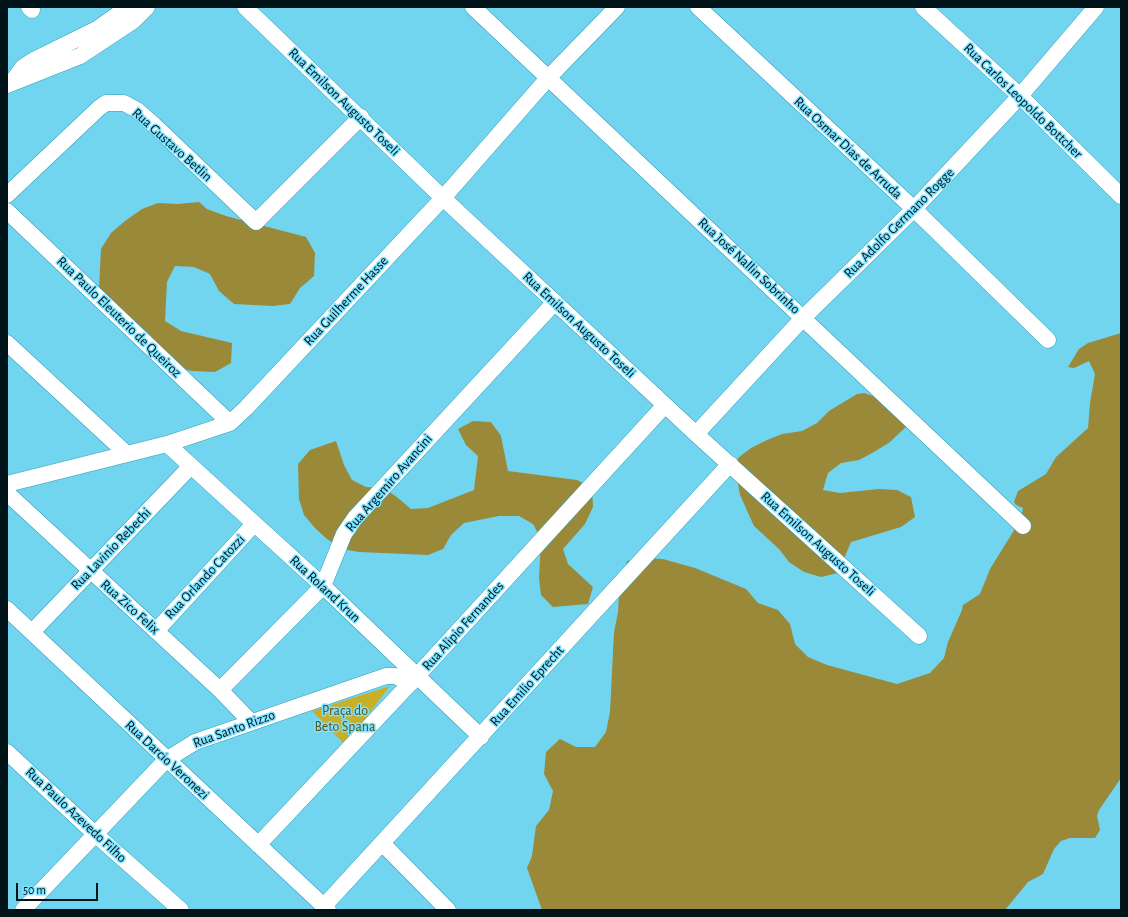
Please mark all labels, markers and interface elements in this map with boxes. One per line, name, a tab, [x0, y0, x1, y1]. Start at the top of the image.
street label: Rua Carlos Leopoldo Bottcher	[960, 40, 1086, 162]
street label: Rua Emilson Augusto Toseli	[285, 44, 403, 160]
street label: Rua Osmar Dias de Arruda	[790, 93, 906, 203]
street label: Rua Gustavo Betlin	[129, 105, 215, 185]
street label: Rua Adolfo Germano Rogge	[840, 164, 958, 282]
street label: Rua José Nallin Sobrinho	[694, 214, 804, 318]
street label: Rua Paulo Eleuterio de Queiroz	[53, 253, 185, 381]
street label: Rua Guilherme Hasse	[300, 253, 392, 349]
street label: Rua Emilson Augusto Toseli	[519, 268, 639, 382]
street label: Rua Argemiro Avancini	[342, 431, 436, 535]
street label: Rua Emilson Augusto Toseli	[757, 488, 879, 600]
street label: Rua Lavinio Rebechi	[67, 504, 155, 594]
street label: Rua Orlando Catozzi	[161, 531, 249, 623]
street label: Rua Roland Krun	[286, 552, 364, 626]
street label: Rua Zico Felix	[97, 576, 163, 638]
street label: Rua Alipio Fernandes	[419, 578, 507, 674]
street label: Rua Emilio Eprecht	[486, 642, 568, 730]
park label: Praça do Beto Spana	[314, 703, 376, 736]
street label: Rua Santo Rizzo	[191, 706, 277, 752]
street label: Rua Darcio Veronezi	[121, 717, 213, 803]
street label: Rua Paulo Azevedo Filho	[22, 764, 130, 866]
scale bar	[18, 875, 100, 901]
text: 50 m	[23, 884, 46, 896]

